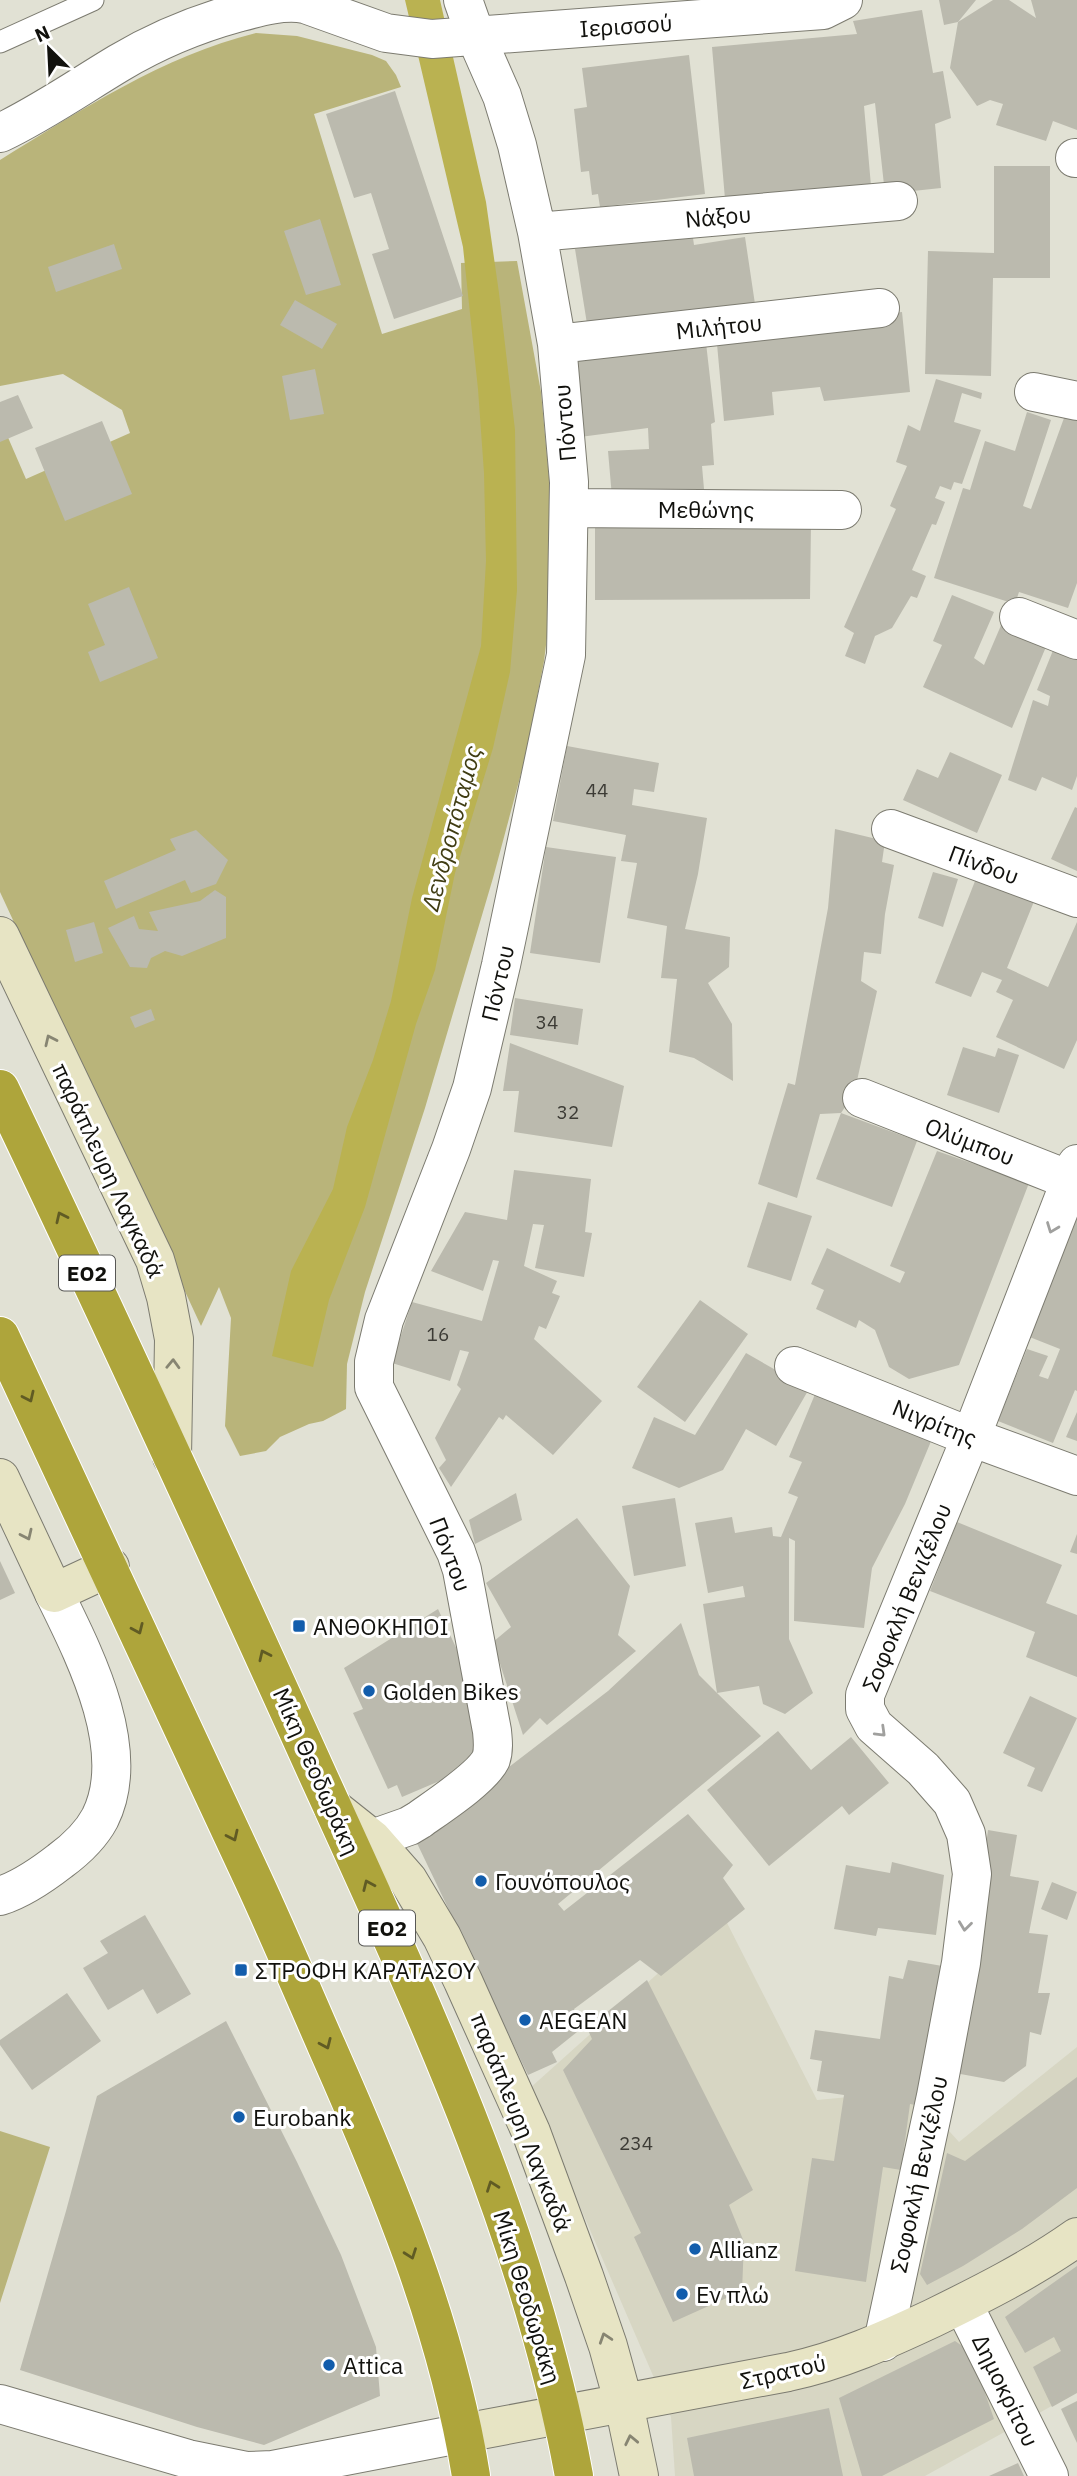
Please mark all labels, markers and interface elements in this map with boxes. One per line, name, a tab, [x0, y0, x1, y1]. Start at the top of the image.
street label: Ιερισσού	[578, 7, 674, 43]
north arrow	[14, 14, 84, 84]
text: N	[31, 20, 53, 47]
street label: Νάξου	[684, 198, 752, 234]
street label: Μιλήτου	[674, 307, 764, 345]
street label: Πόντου	[546, 383, 582, 463]
street label: Μεθώνης	[658, 494, 754, 524]
water label: Δενδροπόταμος	[413, 741, 489, 915]
house number: 44	[586, 778, 608, 802]
street label: Πίνδου	[945, 837, 1023, 891]
street label: Πόντου	[474, 942, 520, 1024]
house number: 34	[536, 1010, 558, 1034]
one-way arrow	[44, 1035, 58, 1047]
street label: παράπλευρη Λαγκαδά	[46, 1058, 172, 1282]
house number: 32	[557, 1100, 579, 1124]
street label: Ολύμπου	[921, 1110, 1019, 1172]
one-way arrow	[55, 1212, 69, 1224]
one-way arrow	[1047, 1221, 1061, 1233]
road number: ΕΟ2	[59, 1256, 115, 1290]
house number: 16	[427, 1322, 449, 1346]
one-way arrow	[165, 1358, 180, 1369]
one-way arrow	[21, 1390, 35, 1403]
street label: Νιγρίτης	[888, 1392, 982, 1452]
street label: Σοφοκλή Βενιζέλου	[855, 1498, 957, 1696]
street label: Πόντου	[423, 1512, 479, 1596]
one-way arrow	[19, 1528, 33, 1540]
place label: ΑΝΘΟΚΗΠΟΙ	[313, 1611, 449, 1641]
marker: ΑΝΘΟΚΗΠΟΙ	[291, 1618, 307, 1634]
one-way arrow	[130, 1622, 144, 1634]
one-way arrow	[258, 1650, 272, 1662]
place label: Golden Bikes	[383, 1676, 519, 1706]
street label: Μίκη Θεοδωράκη	[267, 1683, 367, 1859]
marker: Golden Bikes	[361, 1683, 377, 1699]
one-way arrow	[873, 1724, 886, 1737]
one-way arrow	[225, 1829, 239, 1841]
place label: Γουνόπουλος	[495, 1866, 630, 1896]
marker: Γουνόπουλος	[473, 1873, 489, 1889]
one-way arrow	[362, 1880, 376, 1892]
road number: ΕΟ2	[359, 1910, 415, 1946]
one-way arrow	[958, 1920, 973, 1932]
place label: ΣΤΡΟΦΗ ΚΑΡΑΤΑΣΟΥ	[255, 1955, 476, 1985]
marker: ΣΤΡΟΦΗ ΚΑΡΑΤΑΣΟΥ	[233, 1962, 249, 1978]
place label: AEGEAN	[539, 2005, 628, 2035]
street label: παράπλευρη Λαγκαδά	[464, 2008, 580, 2236]
marker: AEGEAN	[517, 2012, 533, 2028]
one-way arrow	[318, 2036, 332, 2049]
street label: Σοφοκλή Βενιζέλου	[882, 2073, 954, 2275]
place label: Eurobank	[253, 2102, 352, 2132]
marker: Eurobank	[231, 2109, 247, 2125]
house number: 234	[619, 2131, 653, 2155]
one-way arrow	[486, 2180, 500, 2192]
street label: Μίκη Θεοδωράκη	[487, 2207, 569, 2387]
place label: Allianz	[709, 2234, 778, 2264]
marker: Allianz	[687, 2241, 703, 2257]
one-way arrow	[403, 2248, 417, 2260]
place label: Εν πλώ	[696, 2279, 769, 2309]
marker: Εν πλώ	[674, 2286, 690, 2302]
street label: Δημοκρίτου	[966, 2329, 1046, 2451]
one-way arrow	[599, 2332, 613, 2345]
street label: Στρατού	[737, 2347, 829, 2395]
place label: Attica	[343, 2350, 403, 2380]
marker: Attica	[321, 2357, 337, 2373]
one-way arrow	[625, 2434, 640, 2446]

